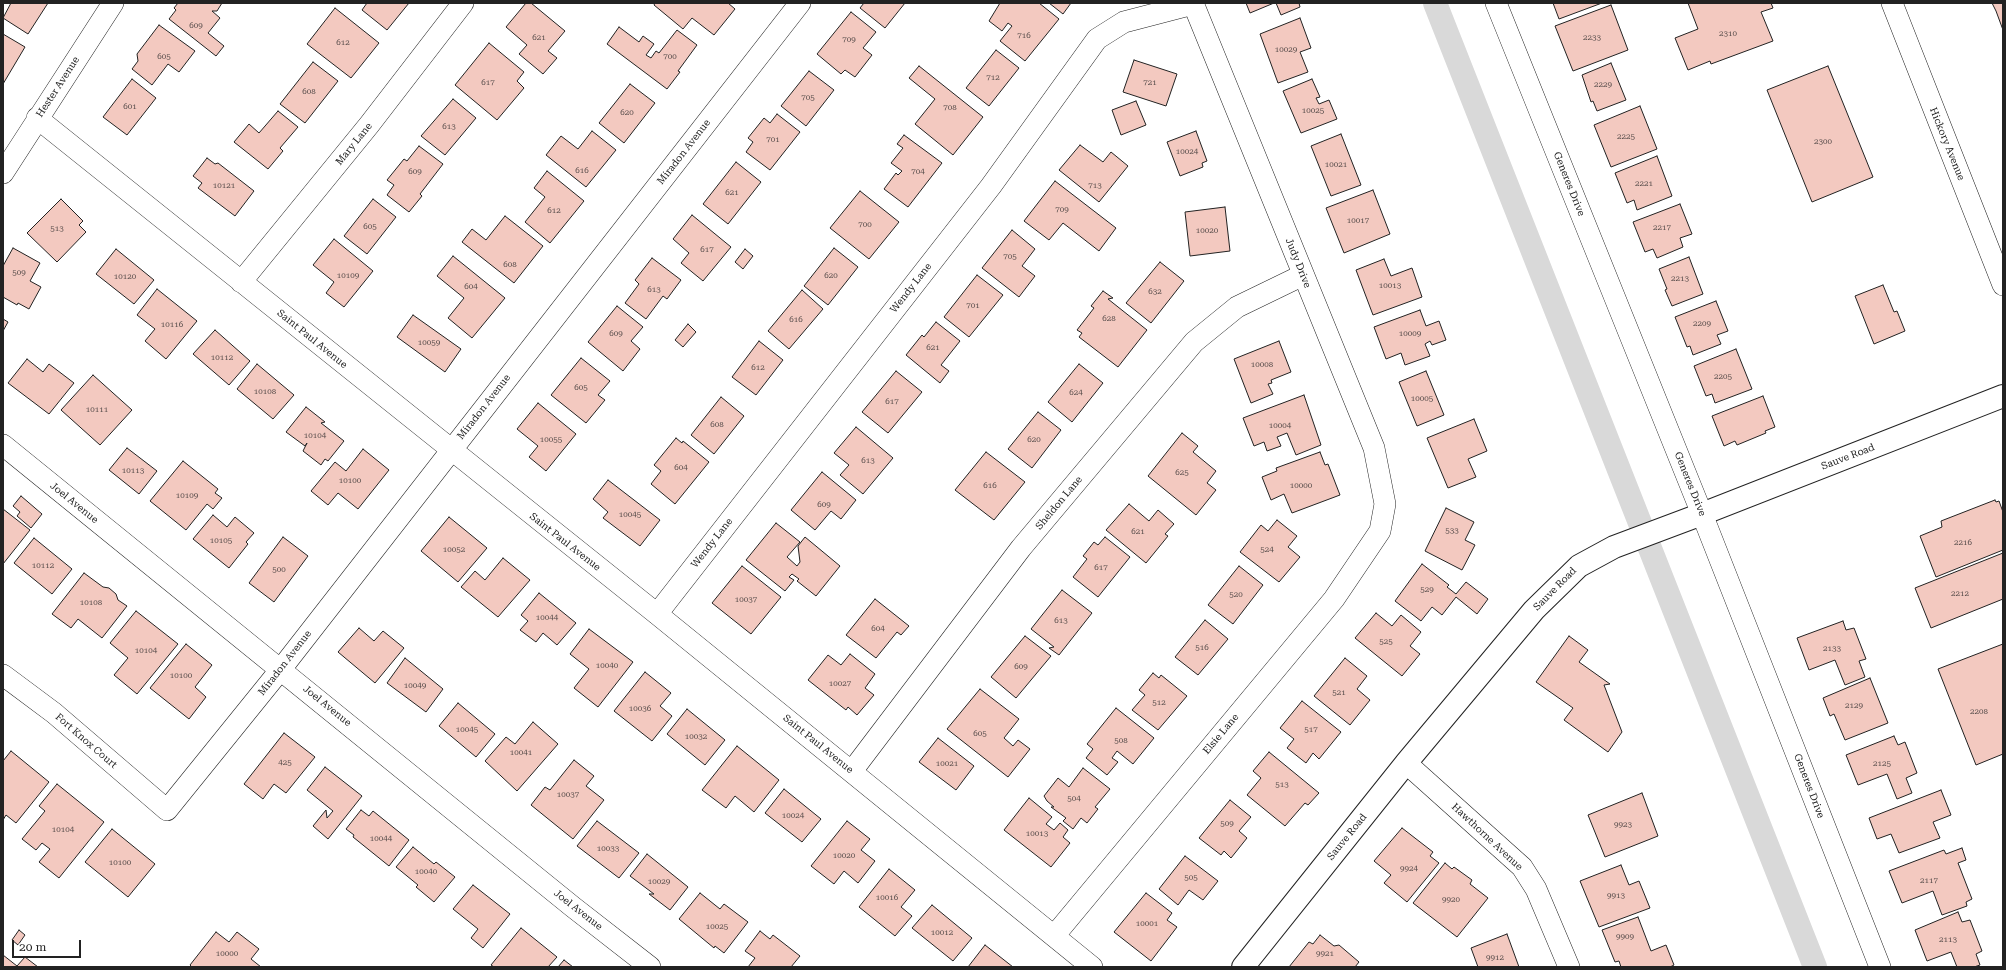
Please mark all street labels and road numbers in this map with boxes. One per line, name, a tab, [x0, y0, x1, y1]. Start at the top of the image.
street label: Hester Avenue	[34, 54, 82, 120]
street label: Hickory Avenue	[1927, 106, 1967, 182]
street label: Miradon Avenue	[655, 117, 713, 187]
street label: Mary Lane	[333, 120, 375, 168]
street label: Generes Drive	[1551, 150, 1587, 218]
street label: Judy Drive	[1283, 236, 1313, 290]
street label: Wendy Lane	[888, 261, 934, 315]
street label: Saint Paul Avenue	[274, 307, 350, 371]
street label: Miradon Avenue	[455, 372, 513, 442]
street label: Sauve Road	[1820, 441, 1876, 473]
street label: Generes Drive	[1672, 450, 1708, 518]
street label: Sheldon Lane	[1033, 474, 1085, 532]
street label: Joel Avenue	[47, 480, 101, 526]
street label: Saint Paul Avenue	[527, 511, 603, 573]
street label: Wendy Lane	[689, 516, 735, 570]
street label: Sauve Road	[1531, 565, 1579, 613]
street label: Miradon Avenue	[256, 628, 314, 698]
street label: Joel Avenue	[300, 683, 354, 729]
street label: Fort Knox Court	[53, 711, 119, 771]
street label: Elsie Lane	[1201, 711, 1241, 757]
street label: Saint Paul Avenue	[780, 712, 856, 776]
street label: Generes Drive	[1791, 752, 1827, 820]
street label: Hawthorne Avenue	[1449, 801, 1525, 873]
street label: Sauve Road	[1325, 811, 1369, 863]
street label: Joel Avenue	[551, 887, 605, 933]

